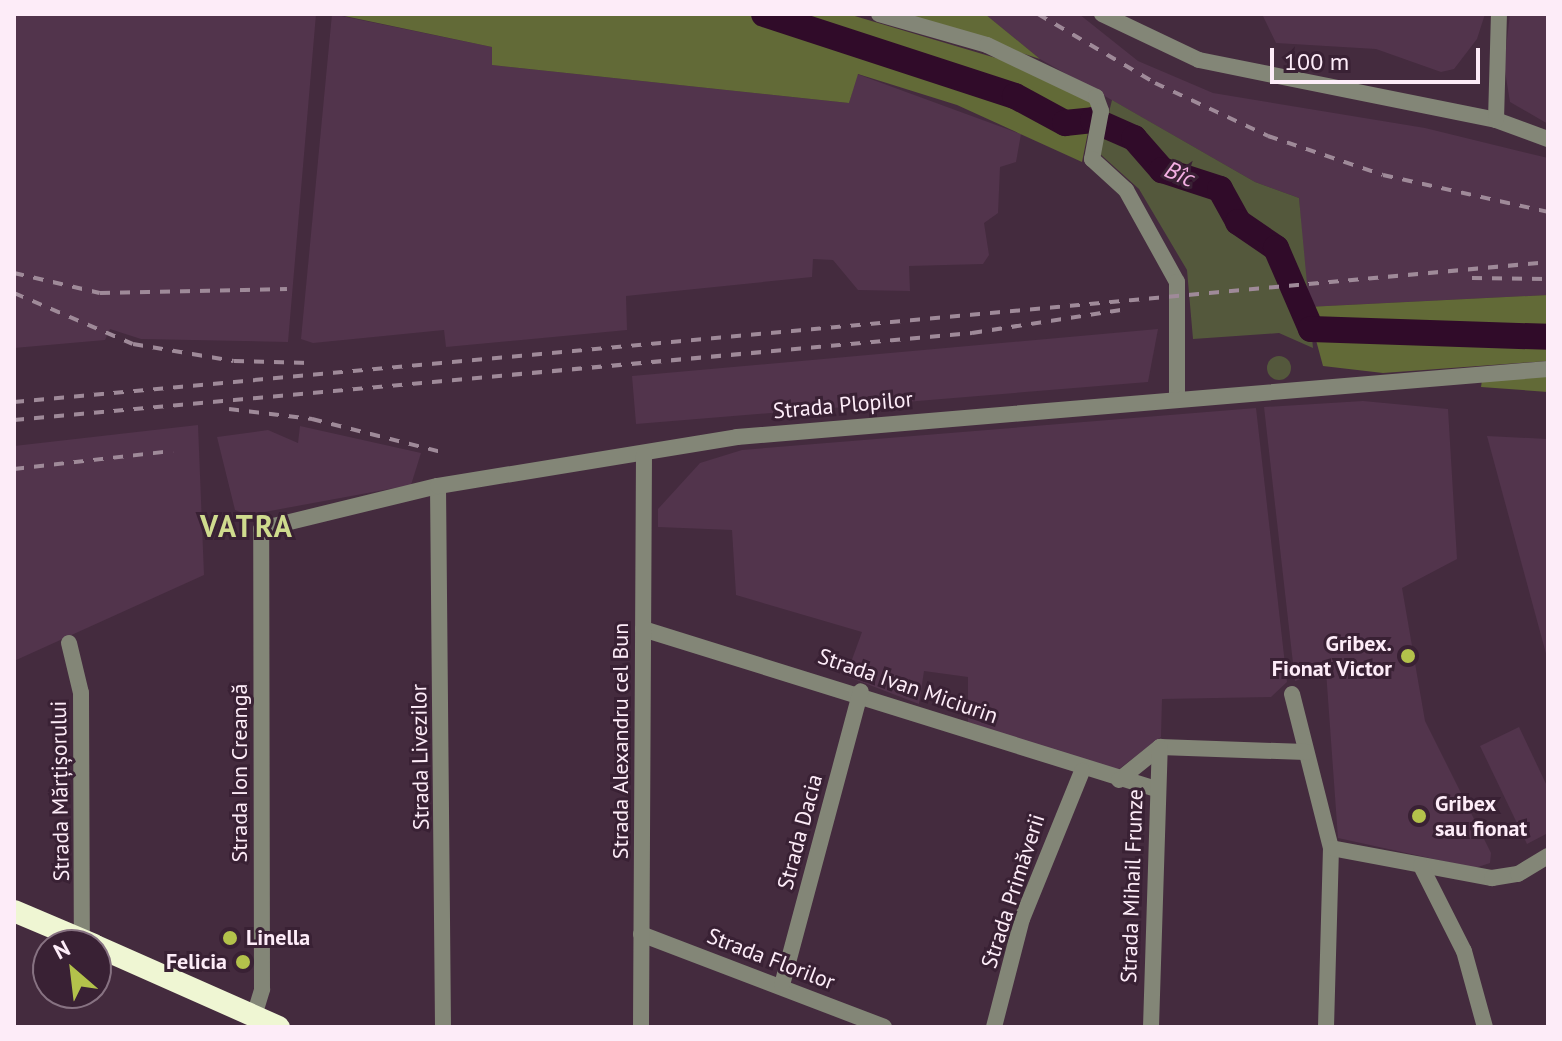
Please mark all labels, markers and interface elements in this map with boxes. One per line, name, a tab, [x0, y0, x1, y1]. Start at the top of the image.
scale bar	[1274, 32, 1484, 82]
text: 100 m	[1284, 46, 1349, 77]
water label: Bîc	[1161, 155, 1199, 193]
street label: Strada Plopilor	[772, 386, 914, 424]
district label: VATRA	[200, 508, 294, 544]
street label: Strada Alexandru cel Bun	[608, 622, 634, 860]
place label: Gribex. Fionat Victor	[1271, 630, 1392, 682]
street label: Strada Ivan Miciurin	[815, 643, 1001, 729]
marker: Gribex. Fionat Victor	[1399, 647, 1417, 665]
street label: Strada Ion Creangă	[227, 684, 253, 862]
street label: Strada Livezilor	[406, 684, 434, 830]
street label: Strada Mărțișorului	[45, 701, 75, 881]
street label: Strada Dacia	[772, 772, 828, 892]
street label: Strada Mihail Frunze	[1115, 789, 1149, 983]
place label: Gribex sau fionat	[1435, 790, 1527, 842]
marker: Gribex sau fionat	[1410, 807, 1428, 825]
street label: Strada Primăverii	[976, 811, 1050, 971]
street label: Strada Florilor	[703, 923, 839, 995]
place label: Linella	[246, 925, 310, 951]
north arrow	[32, 929, 112, 1009]
marker: Linella	[221, 929, 239, 947]
text: N	[49, 934, 75, 965]
place label: Felicia	[166, 949, 227, 975]
marker: Felicia	[234, 953, 252, 971]

